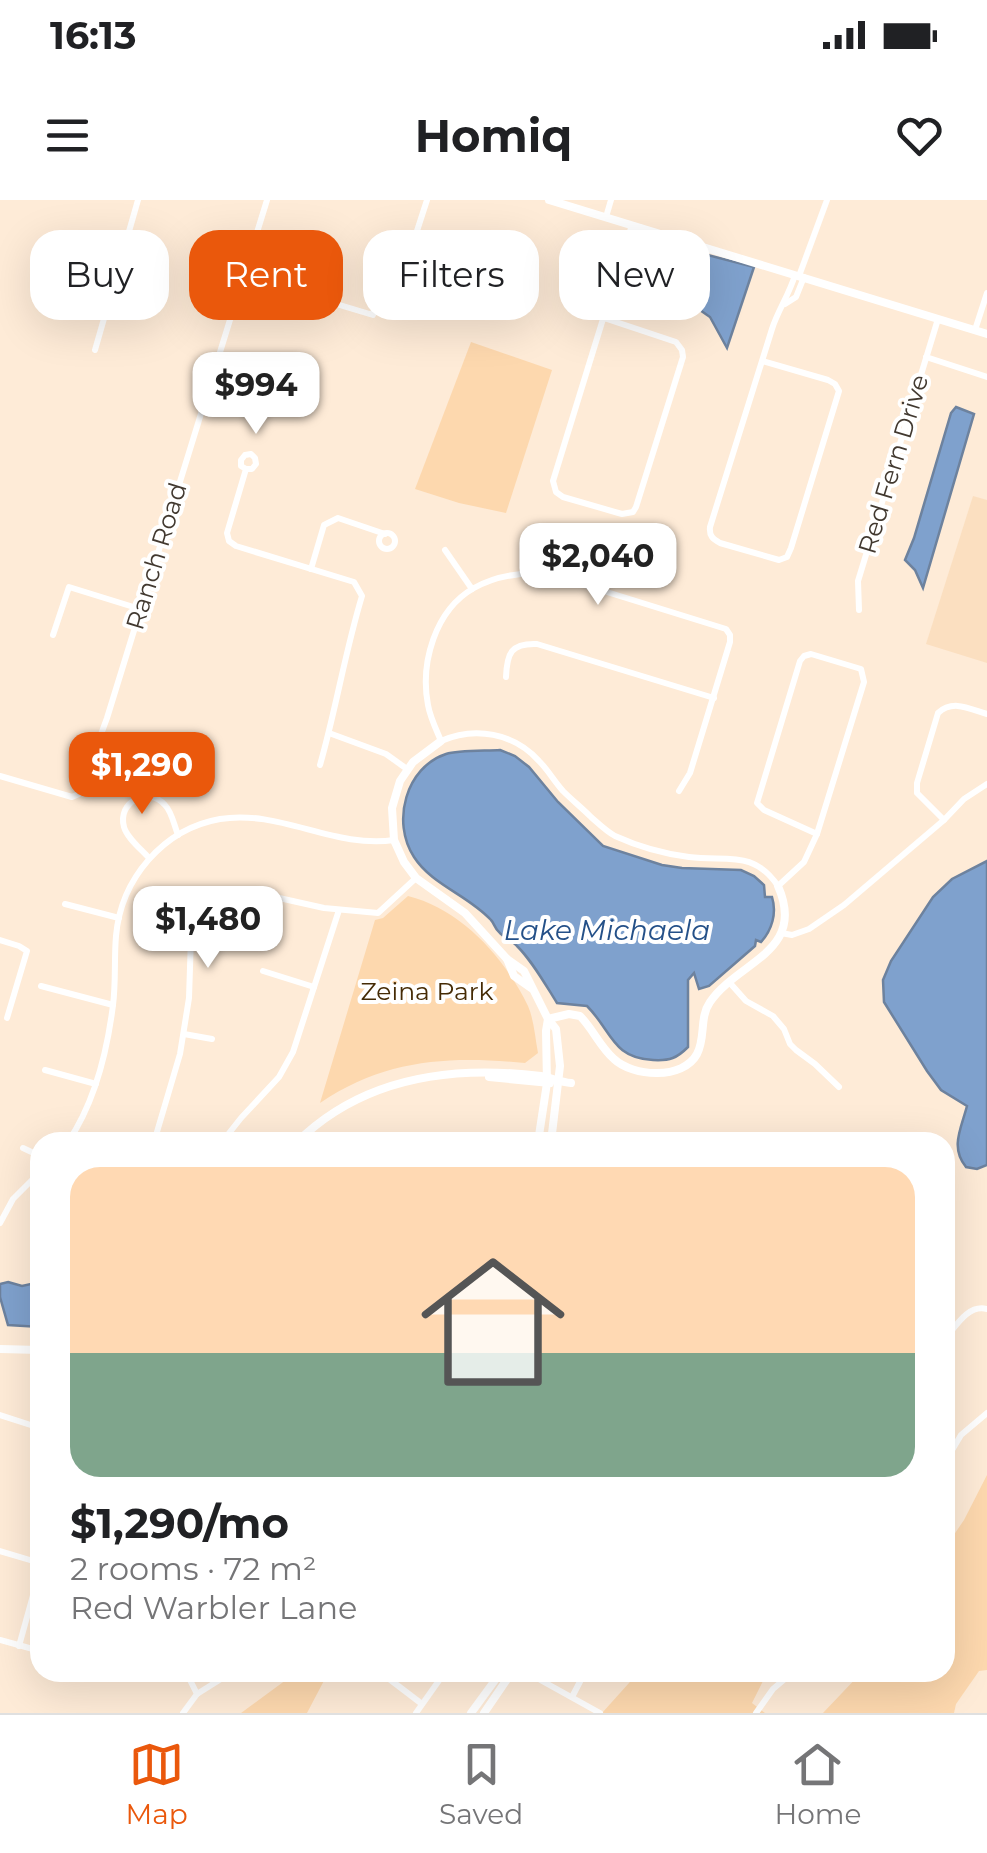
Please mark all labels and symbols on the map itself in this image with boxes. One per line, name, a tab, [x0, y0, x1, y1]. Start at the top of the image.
pin: $994	[197, 352, 315, 437]
street label: Red Fern Drive	[851, 371, 935, 557]
street label: Ranch Road	[119, 479, 193, 633]
pin: $2,040	[517, 523, 679, 608]
pin: $1,290	[61, 732, 223, 817]
pin: $1,480	[127, 886, 289, 971]
water label: Lake Michaela	[504, 913, 710, 947]
park label: Zeina Park	[360, 976, 494, 1006]

